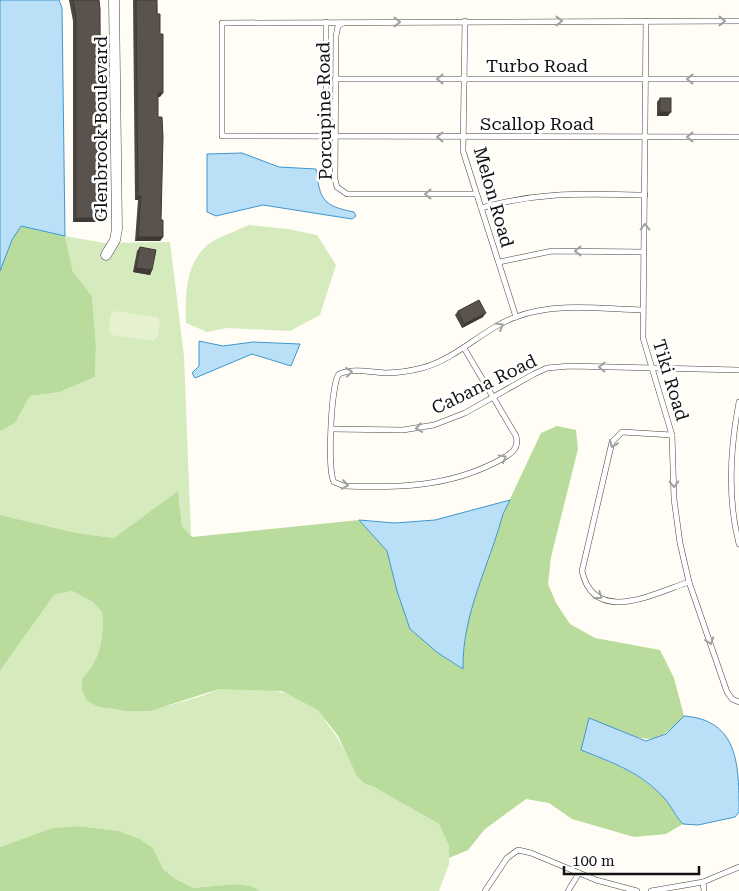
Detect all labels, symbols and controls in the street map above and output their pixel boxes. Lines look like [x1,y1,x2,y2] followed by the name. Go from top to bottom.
[556,16,564,26] one-way arrow
[718,16,726,26] one-way arrow
[394,17,401,27] one-way arrow
[90,36,111,222] street label: Glenbrook Boulevard
[312,41,336,180] street label: Porcupine Road
[486,55,588,76] street label: Turbo Road
[436,74,444,84] one-way arrow
[686,74,694,84] one-way arrow
[480,113,594,134] street label: Scallop Road
[436,132,444,142] one-way arrow
[686,132,694,142] one-way arrow
[470,144,519,250] street label: Melon Road
[423,189,431,199] one-way arrow
[640,222,650,230] one-way arrow
[574,246,582,256] one-way arrow
[494,323,503,333] one-way arrow
[649,337,693,424] street label: Tiki Road
[428,349,540,418] street label: Cabana Road
[598,362,606,372] one-way arrow
[345,367,353,378] one-way arrow
[414,422,423,432] one-way arrow
[609,439,619,448] one-way arrow
[497,454,506,464] one-way arrow
[341,480,350,490] one-way arrow
[669,480,679,488] one-way arrow
[593,590,602,599] one-way arrow
[704,637,714,645] one-way arrow
[564,844,699,876] scale bar
[572,852,615,870] text: 100 m

